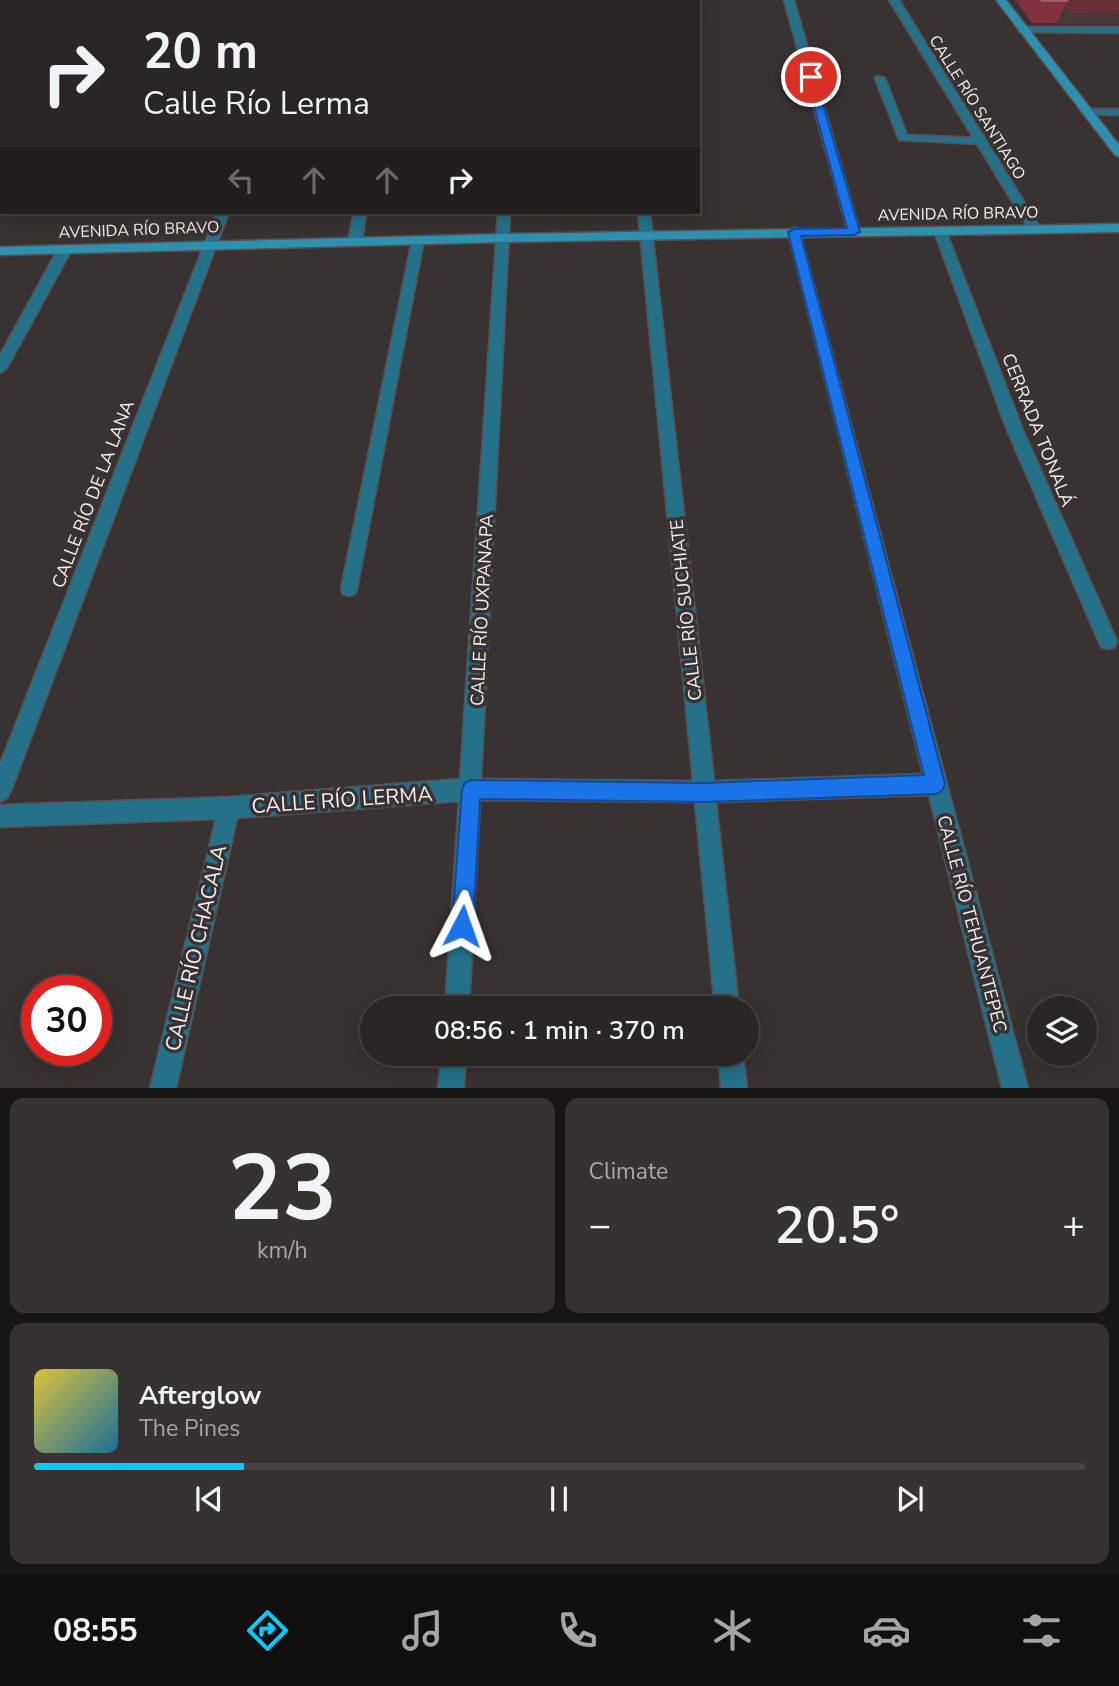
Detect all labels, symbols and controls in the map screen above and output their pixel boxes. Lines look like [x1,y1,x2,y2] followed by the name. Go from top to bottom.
[143,18,258,85] text: 20 m
[28,28,119,119] icon: right
[924,31,1031,184] street label: CALLE RÍO SANTIAGO
[781,47,841,107] pin
[792,58,830,96] icon: arrive
[143,82,370,125] text: Calle Río Lerma
[222,161,260,199] icon: left
[295,161,333,199] icon: ahead
[368,161,406,199] icon: ahead
[441,161,479,199] icon: right
[877,202,1039,226] street label: AVENIDA RÍO BRAVO
[58,216,220,244] street label: AVENIDA RÍO BRAVO
[996,350,1080,510] street label: CERRADA TONALÁ
[46,397,140,591] street label: CALLE RÍO DE LA LANA
[465,513,499,707] street label: CALLE RÍO UXPANAPA
[665,518,707,702] street label: CALLE RÍO SUCHIATE
[251,780,433,820] street label: CALLE RÍO LERMA
[931,812,1013,1036] street label: CALLE RÍO TEHUANTEPEC
[159,842,233,1054] street label: CALLE RÍO CHACALA
[425,889,499,963] position arrow
[21,975,112,1066] speed limit sign: 30
[1027,996,1097,1066] map controls
[1027,996,1097,1066] button: layers
[434,1013,685,1048] text: 08:56 · 1 min · 370 m
[228,1127,337,1251] text: 23
[589,1156,668,1187] text: Climate
[774,1190,899,1261] text: 20.5°
[589,1200,611,1251] text: −
[1062,1200,1085,1251] text: +
[257,1235,308,1266] text: km/h
[139,1378,262,1413] text: Afterglow
[139,1413,240,1444] text: The Pines
[190,1480,228,1518] icon: previous
[540,1480,578,1518] icon: pause
[891,1480,929,1518] icon: next
[243,1606,292,1655] icon: directions
[398,1606,447,1655] icon: music
[553,1606,602,1655] icon: phone
[708,1606,757,1655] icon: climate
[862,1606,911,1655] icon: car
[1017,1606,1066,1655] icon: filters
[53,1609,138,1652] text: 08:55

